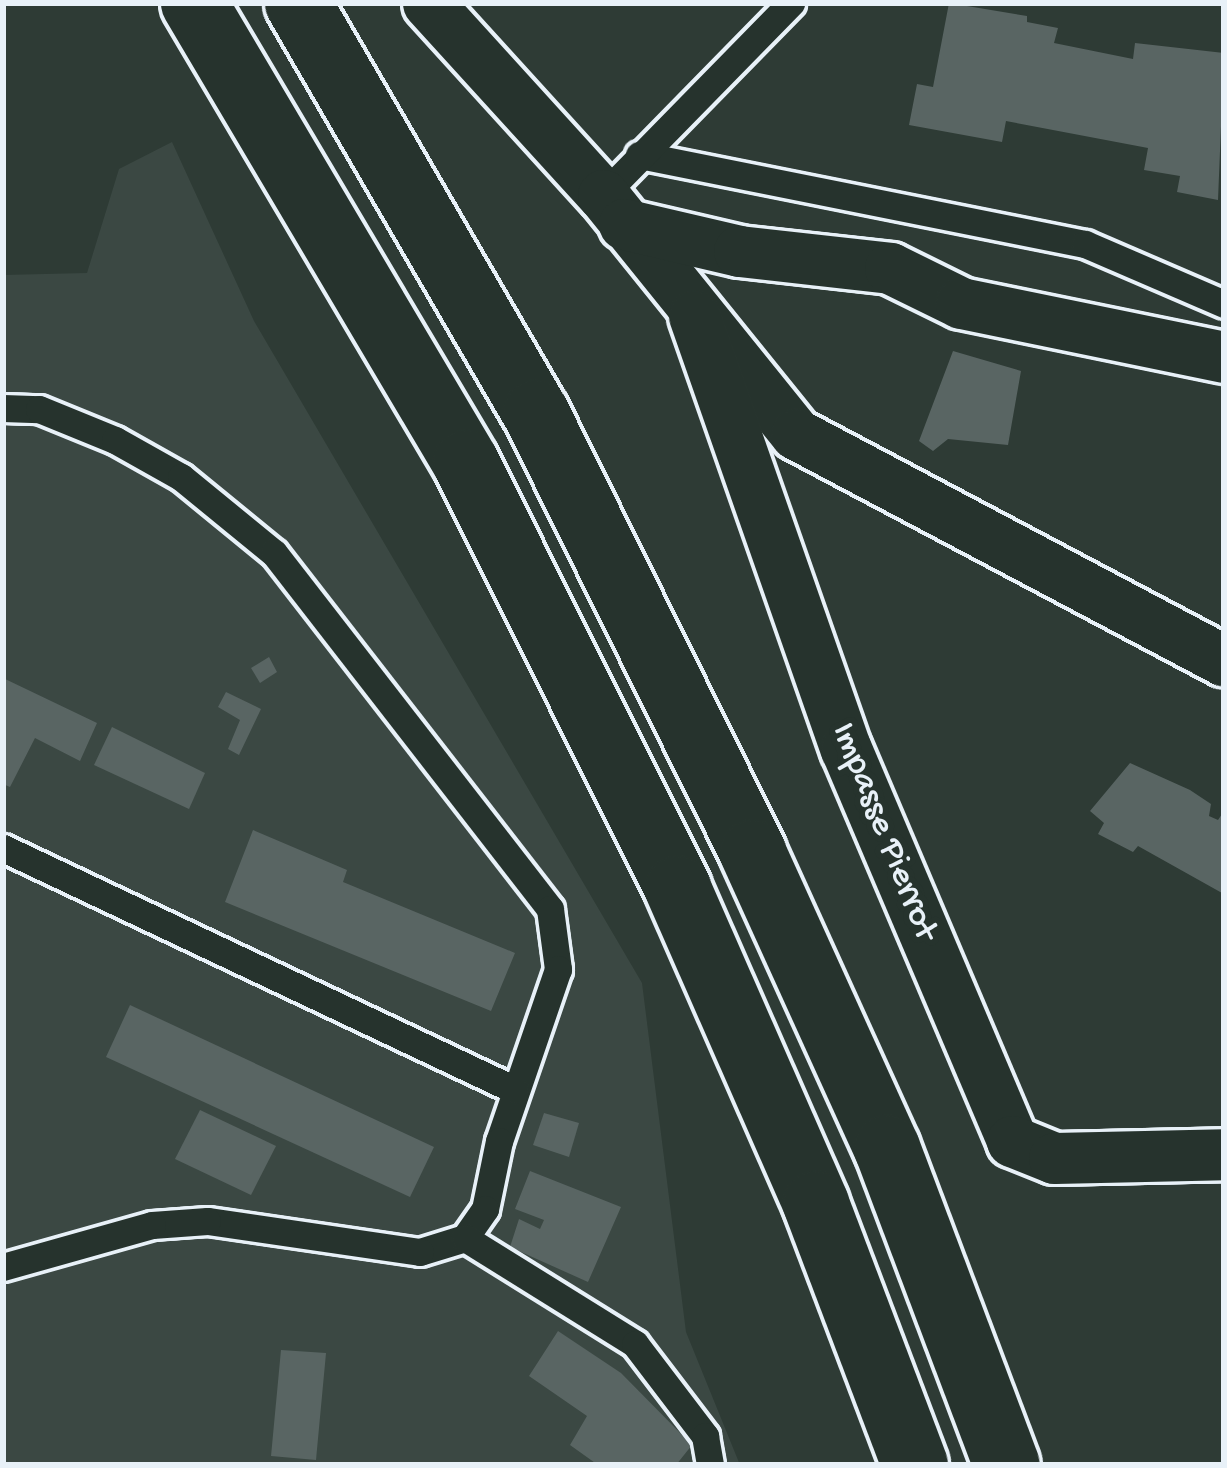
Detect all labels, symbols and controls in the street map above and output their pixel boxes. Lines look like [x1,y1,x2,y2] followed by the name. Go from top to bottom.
[820,717,946,947] street label: Impasse Pierrot

